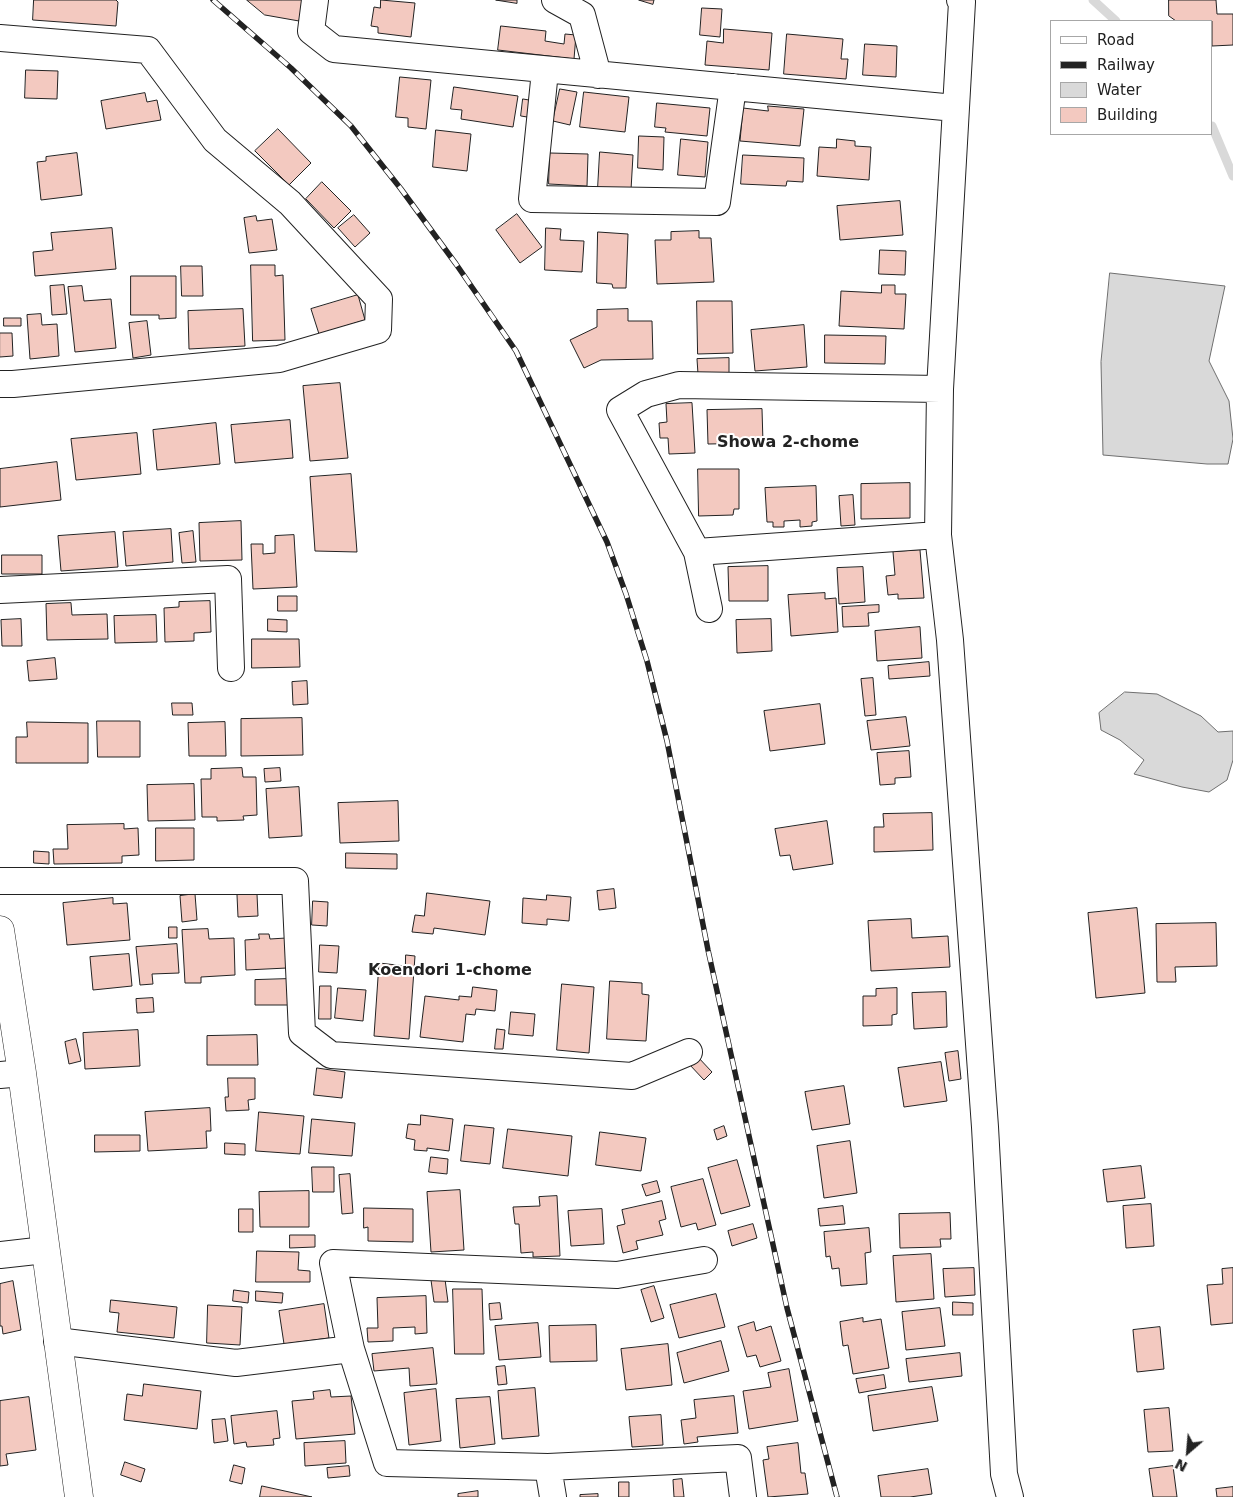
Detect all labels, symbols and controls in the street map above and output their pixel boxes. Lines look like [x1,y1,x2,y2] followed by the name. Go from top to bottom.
[1050,20,1213,135] legend
[1097,31,1135,49] text: Road
[1097,56,1155,74] text: Railway
[1097,81,1141,99] text: Water
[1097,106,1158,124] text: Building
[717,433,859,453] district label: Showa 2-chome
[368,961,532,981] district label: Koendori 1-chome
[1163,1427,1213,1477] north arrow
[1172,1456,1190,1475] text: N

